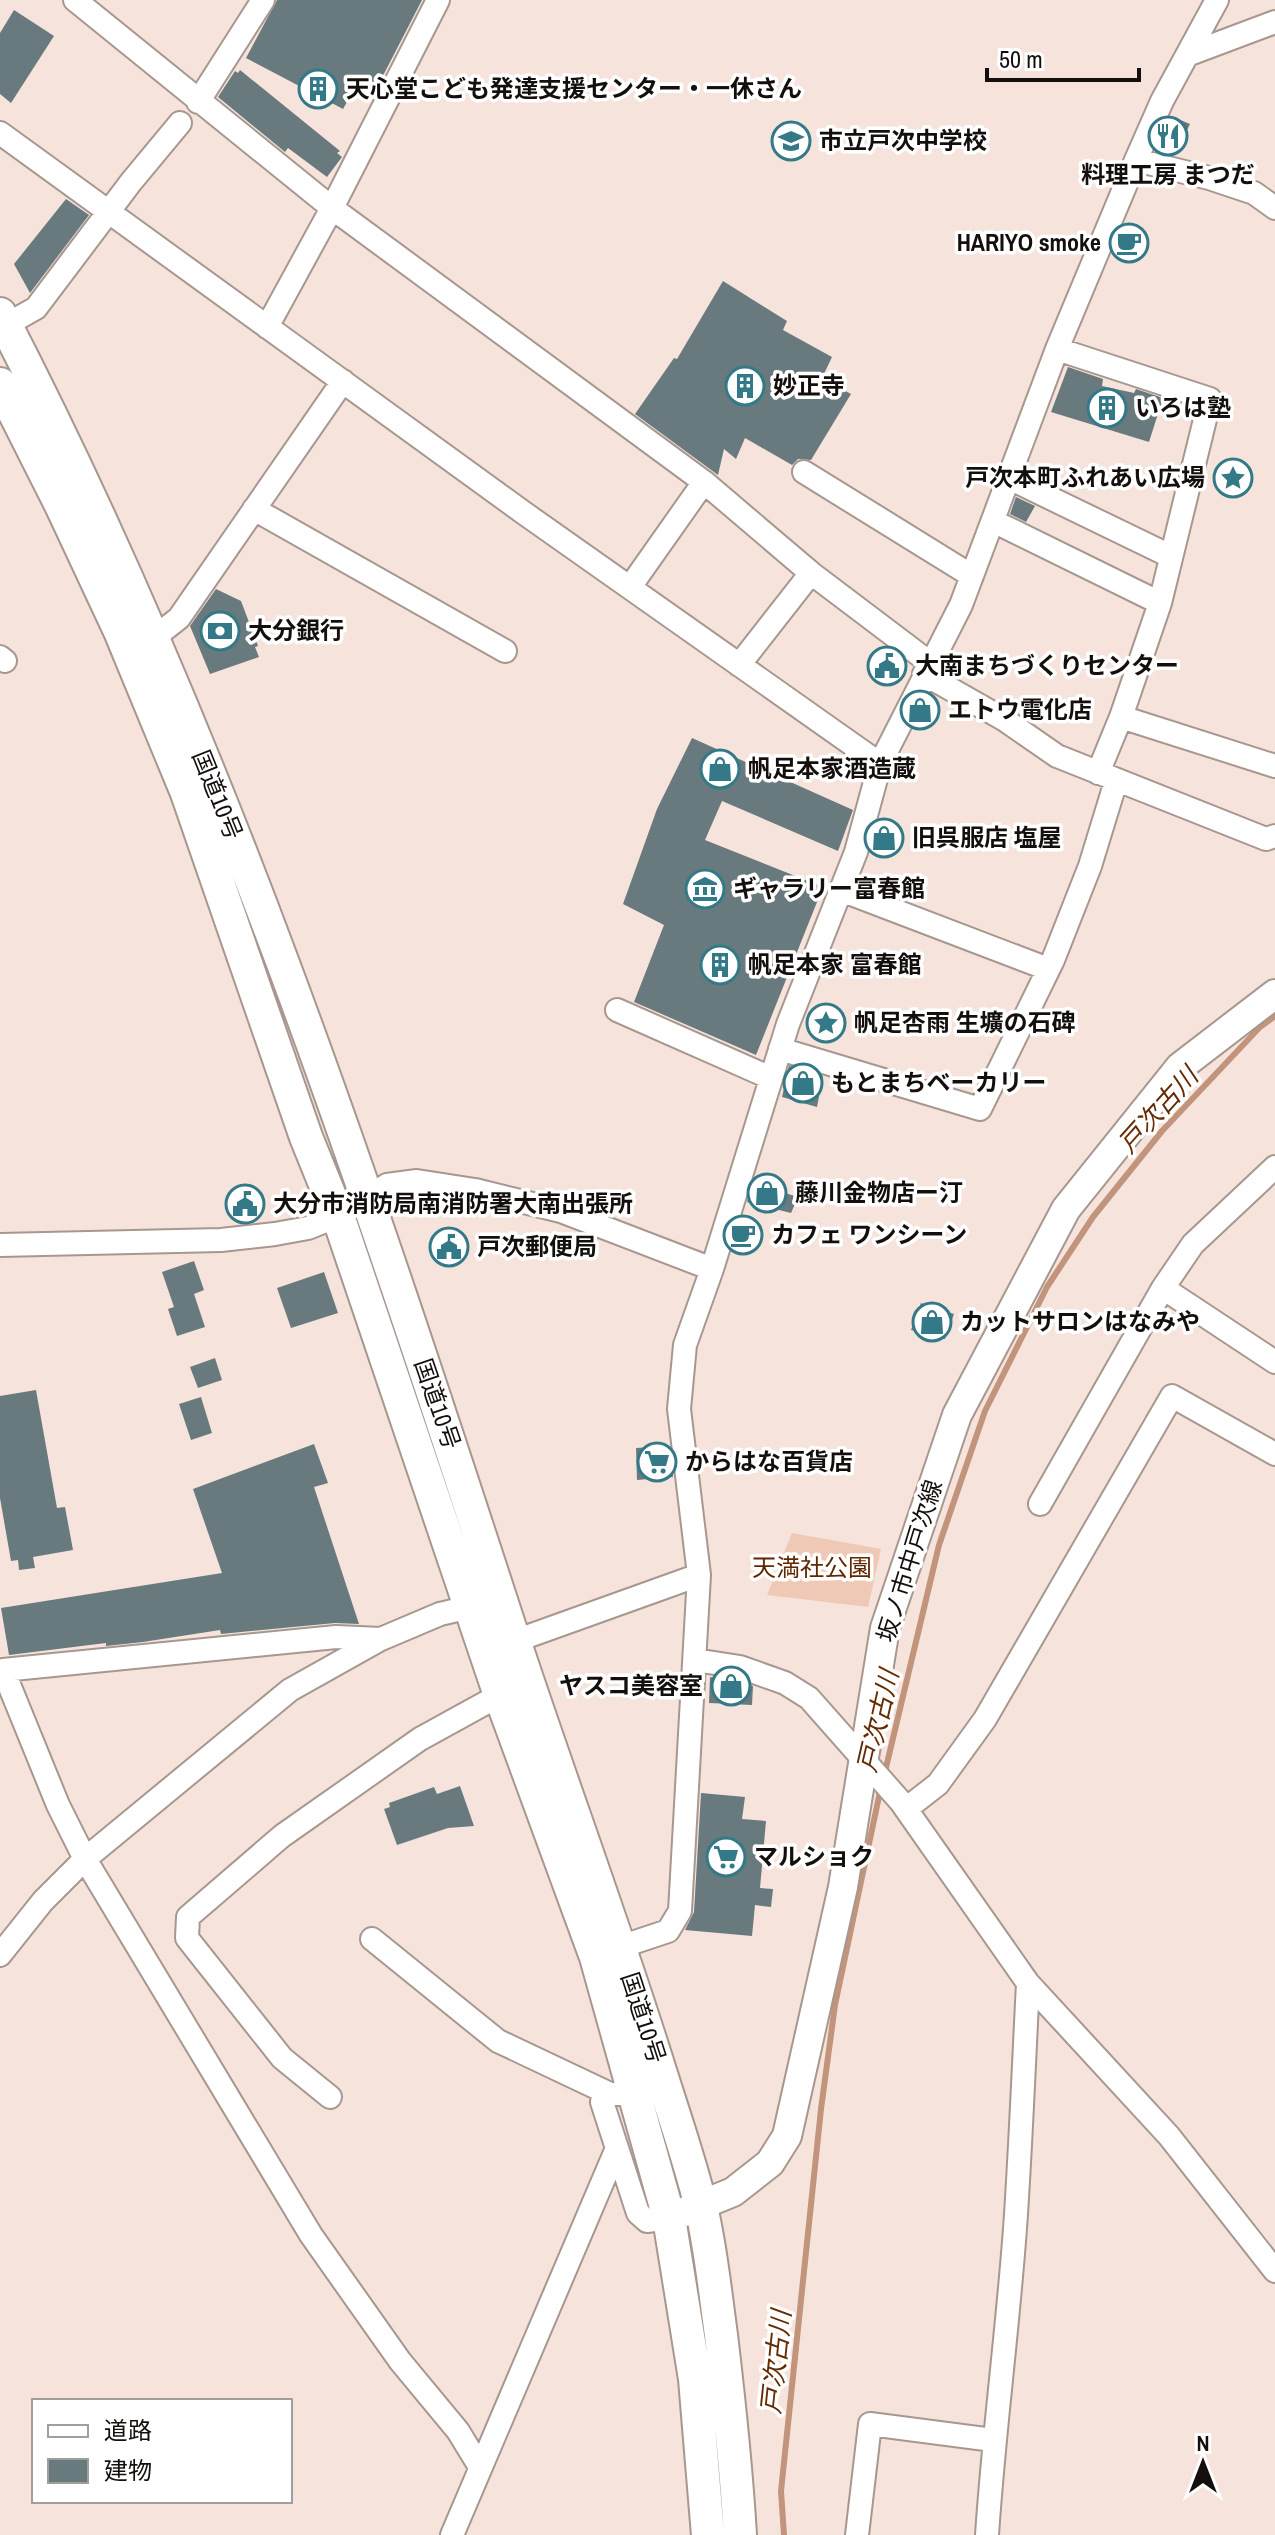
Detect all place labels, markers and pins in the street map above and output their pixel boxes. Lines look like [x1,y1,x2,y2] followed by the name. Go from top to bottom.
[297,68,339,110] building icon: 天心堂こども発達支援センター・一休さん
[346,72,802,104] place label: 天心堂こども発達支援センター・一休さん
[1147,115,1189,157] restaurant icon: 料理工房 まつだ
[770,120,812,162] school or university icon: 市立戸次中学校
[819,124,987,156] place label: 市立戸次中学校
[1081,158,1255,190] place label: 料理工房 まつだ
[1108,222,1150,264] cafe icon: HARIYO smoke
[957,226,1101,258] place label: HARIYO smoke
[724,365,766,407] building icon: 妙正寺
[773,369,845,401] place label: 妙正寺
[1086,387,1128,429] building icon: いろは塾
[1135,391,1231,423] place label: いろは塾
[1212,457,1254,499] place icon: 戸次本町ふれあい広場
[965,461,1205,493] place label: 戸次本町ふれあい広場
[199,610,241,652] bank icon: 大分銀行
[248,614,344,646] place label: 大分銀行
[866,645,908,687] public building icon: 大南まちづくりセンター
[915,649,1179,681] place label: 大南まちづくりセンター
[899,689,941,731] shop icon: エトウ電化店
[948,693,1092,725] place label: エトウ電化店
[699,748,741,790] shop icon: 帆足本家酒造蔵
[748,752,916,784] place label: 帆足本家酒造蔵
[863,817,905,859] shop icon: 旧呉服店 塩屋
[912,821,1061,853] place label: 旧呉服店 塩屋
[684,868,726,910] museum icon: ギャラリー富春館
[733,872,925,904] place label: ギャラリー富春館
[699,944,741,986] building icon: 帆足本家 富春館
[748,948,921,980] place label: 帆足本家 富春館
[805,1002,847,1044] place icon: 帆足杏雨 生壙の石碑
[854,1006,1075,1038] place label: 帆足杏雨 生壙の石碑
[782,1062,824,1104] shop icon: もとまちベーカリー
[831,1066,1047,1098] place label: もとまちベーカリー
[746,1172,788,1214] shop icon: 藤川金物店ー汀
[795,1176,963,1208] place label: 藤川金物店ー汀
[224,1183,266,1225] public building icon: 大分市消防局南消防署大南出張所
[273,1187,633,1219] place label: 大分市消防局南消防署大南出張所
[722,1214,764,1256] cafe icon: カフェ ワンシーン
[771,1218,967,1250] place label: カフェ ワンシーン
[428,1226,470,1268] public building icon: 戸次郵便局
[477,1230,597,1262] place label: 戸次郵便局
[911,1301,953,1343] shop icon: カットサロンはなみや
[960,1305,1200,1337] place label: カットサロンはなみや
[636,1441,678,1483] supermarket icon: からはな百貨店
[685,1445,853,1477] place label: からはな百貨店
[710,1665,752,1707] shop icon: ヤスコ美容室
[559,1669,703,1701] place label: ヤスコ美容室
[705,1836,747,1878] supermarket icon: マルショク
[754,1840,874,1872] place label: マルショク

